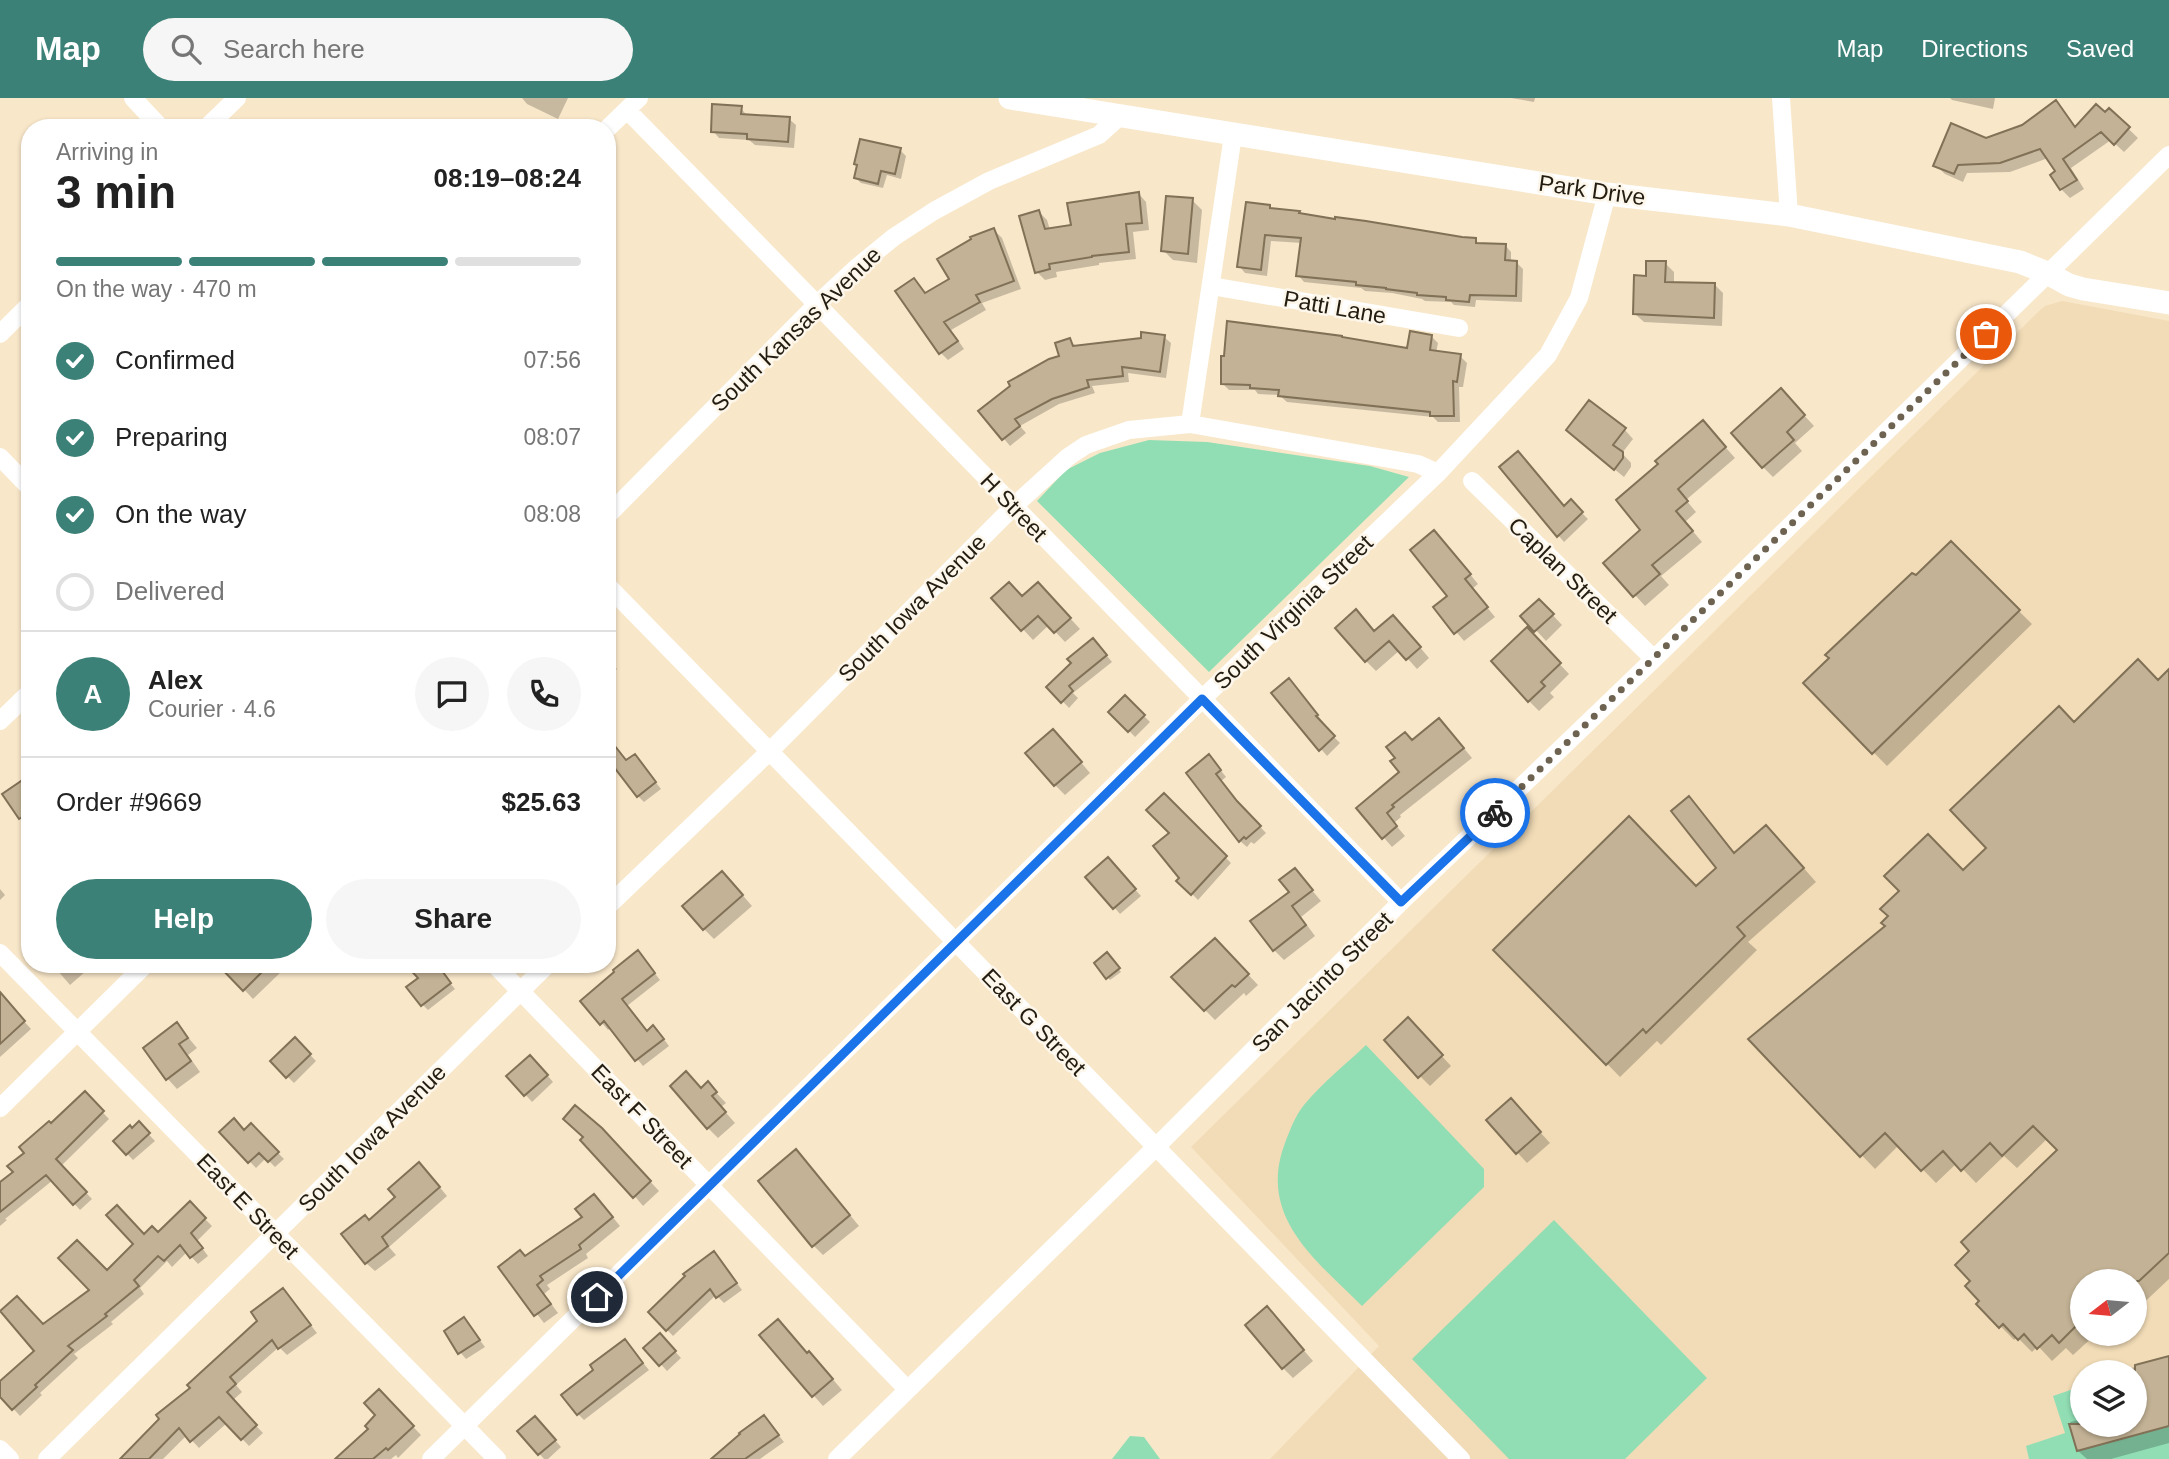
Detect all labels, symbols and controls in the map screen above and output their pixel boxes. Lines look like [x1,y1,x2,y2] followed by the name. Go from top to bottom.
[143,18,633,81] search box
[35,30,101,67] text: Map
[167,30,205,68] icon: search
[223,34,365,64] text: Search here
[1837,35,1883,62] text: Map
[1921,35,2028,62] text: Directions
[2066,35,2134,62] text: Saved
[56,139,158,165] text: Arriving in
[434,163,581,193] text: 08:19–08:24
[56,166,176,218] text: 3 min
[1537,170,1647,210] street label: Park Drive
[706,241,886,417] street label: South Kansas Avenue
[56,276,257,302] text: On the way · 470 m
[1282,285,1388,329] street label: Patti Lane
[1956,304,2016,364] pin
[1967,315,2005,353] icon: bag
[56,342,94,380] icon: check
[115,345,235,375] text: Confirmed
[523,347,581,373] text: 07:56
[56,419,94,457] icon: check
[115,422,228,452] text: Preparing
[523,424,581,450] text: 08:07
[975,468,1053,547] street label: H Street
[56,496,94,534] icon: check
[115,499,247,529] text: On the way
[523,501,581,527] text: 08:08
[1503,512,1623,629] street label: Caplan Street
[833,529,991,687] street label: South Iowa Avenue
[1208,529,1378,694] street label: South Virginia Street
[115,576,225,606] text: Delivered
[415,657,489,731] button: chat
[507,657,581,731] button: phone
[148,665,203,695] text: Alex
[84,679,102,709] text: A
[148,696,276,722] text: Courier · 4.6
[1460,778,1530,848] courier
[56,787,202,817] text: Order #9669
[501,787,581,817] text: $25.63
[1476,794,1514,832] icon: bike
[56,879,312,959] button: Help
[326,879,581,959] button: Share
[1246,906,1398,1058] street label: San Jacinto Street
[977,963,1092,1081] street label: East G Street
[293,1059,451,1217] street label: South Iowa Avenue
[586,1059,698,1174] street label: East F Street
[192,1148,305,1264] street label: East E Street
[567,1267,627,1327] pin
[2070,1269,2147,1346] north arrow
[2070,1269,2147,1437] map controls
[578,1278,616,1316] icon: home
[2070,1360,2147,1437] button: layers

